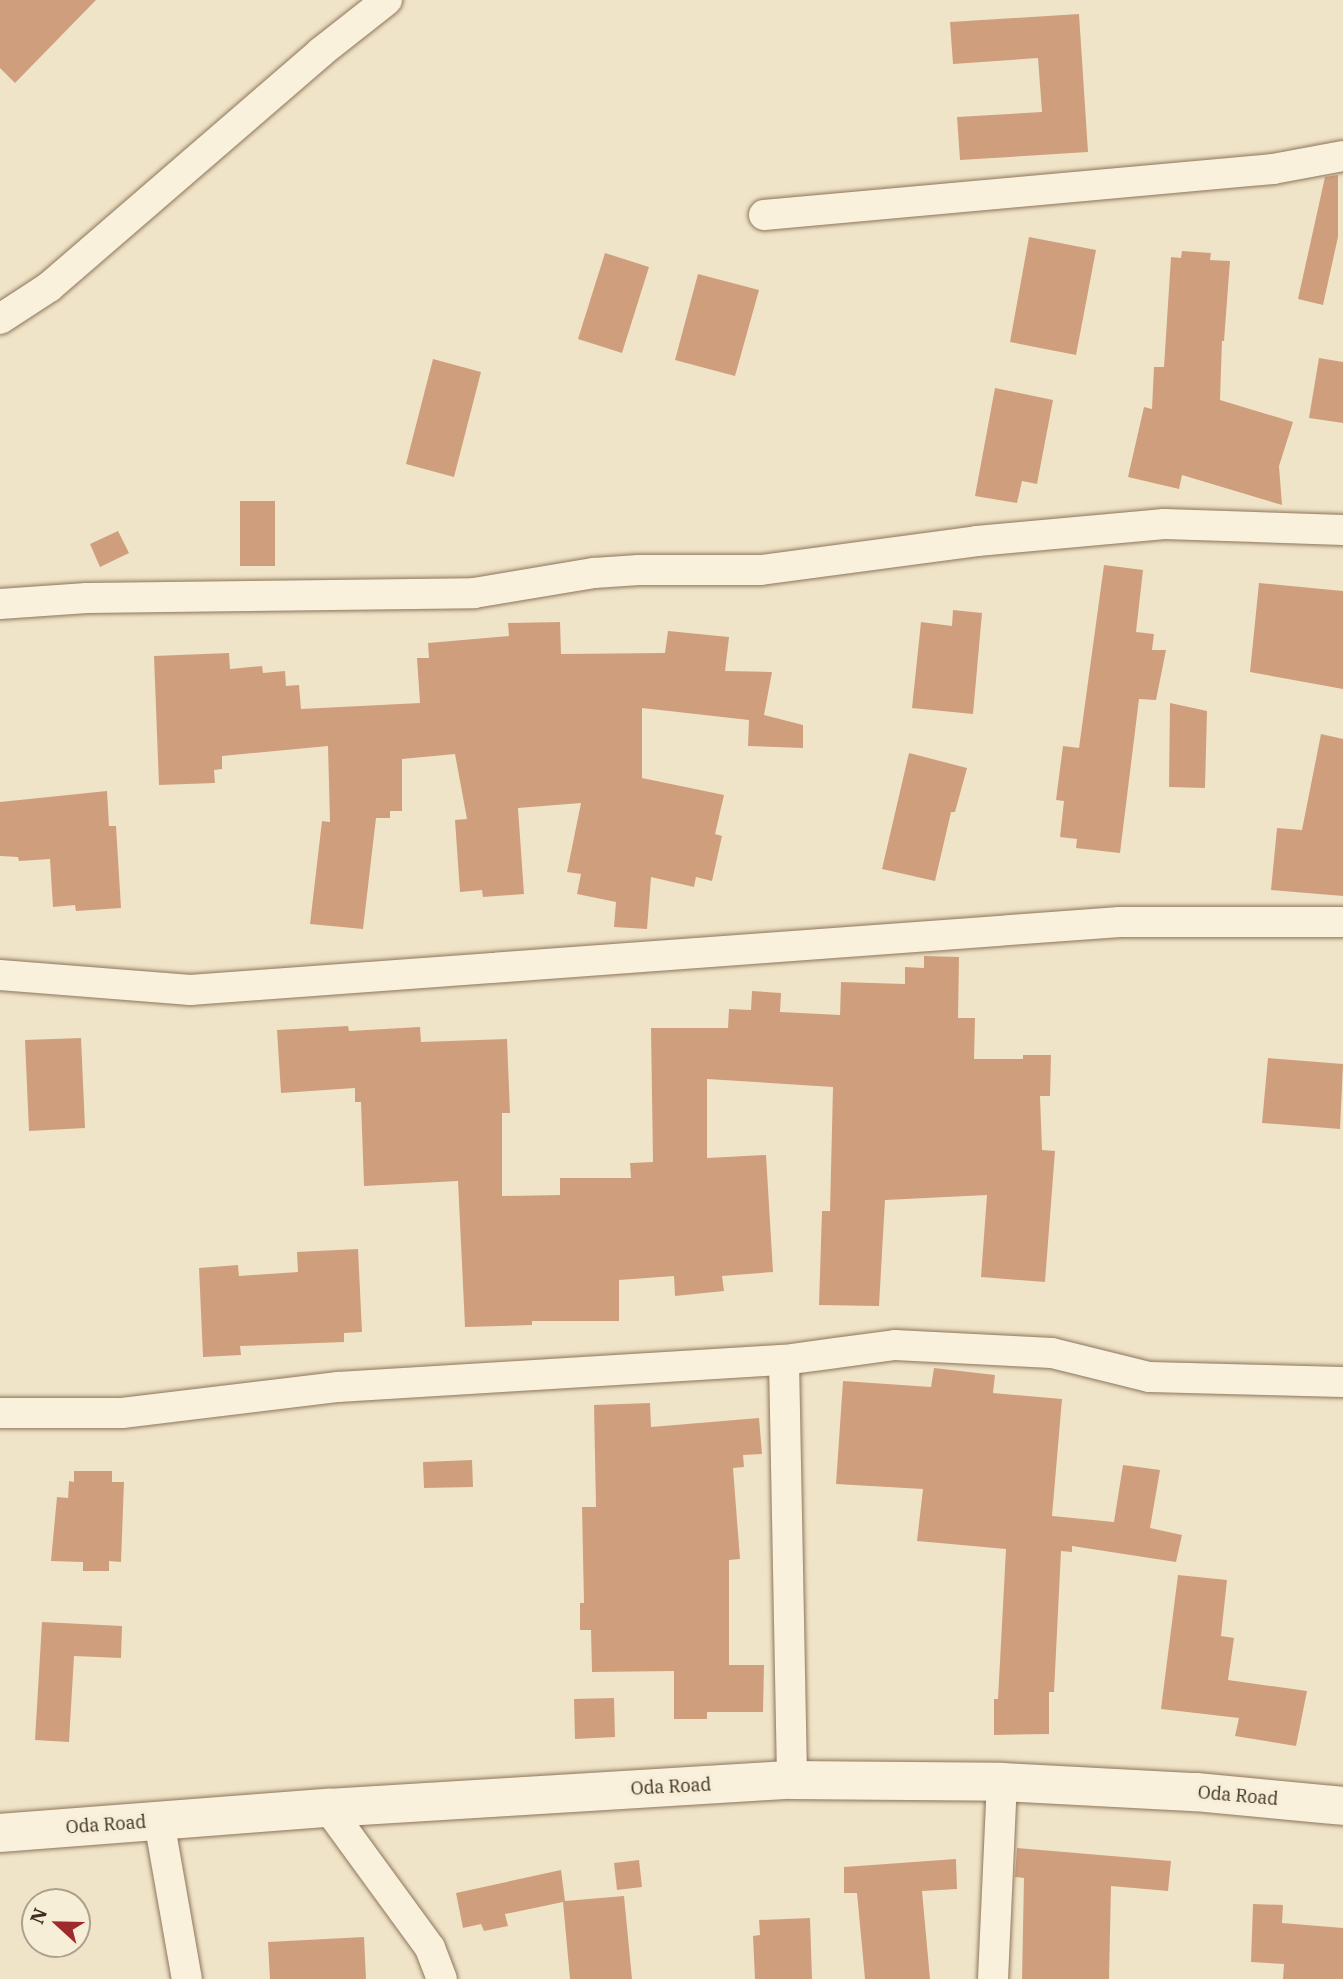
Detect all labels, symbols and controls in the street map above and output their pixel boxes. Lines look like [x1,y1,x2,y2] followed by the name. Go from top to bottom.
[630,1774,712,1800] street label: Oda Road
[1197,1782,1279,1810] street label: Oda Road
[65,1811,147,1839] street label: Oda Road
[21,1888,91,1958] north arrow
[24,1904,52,1927] text: N

